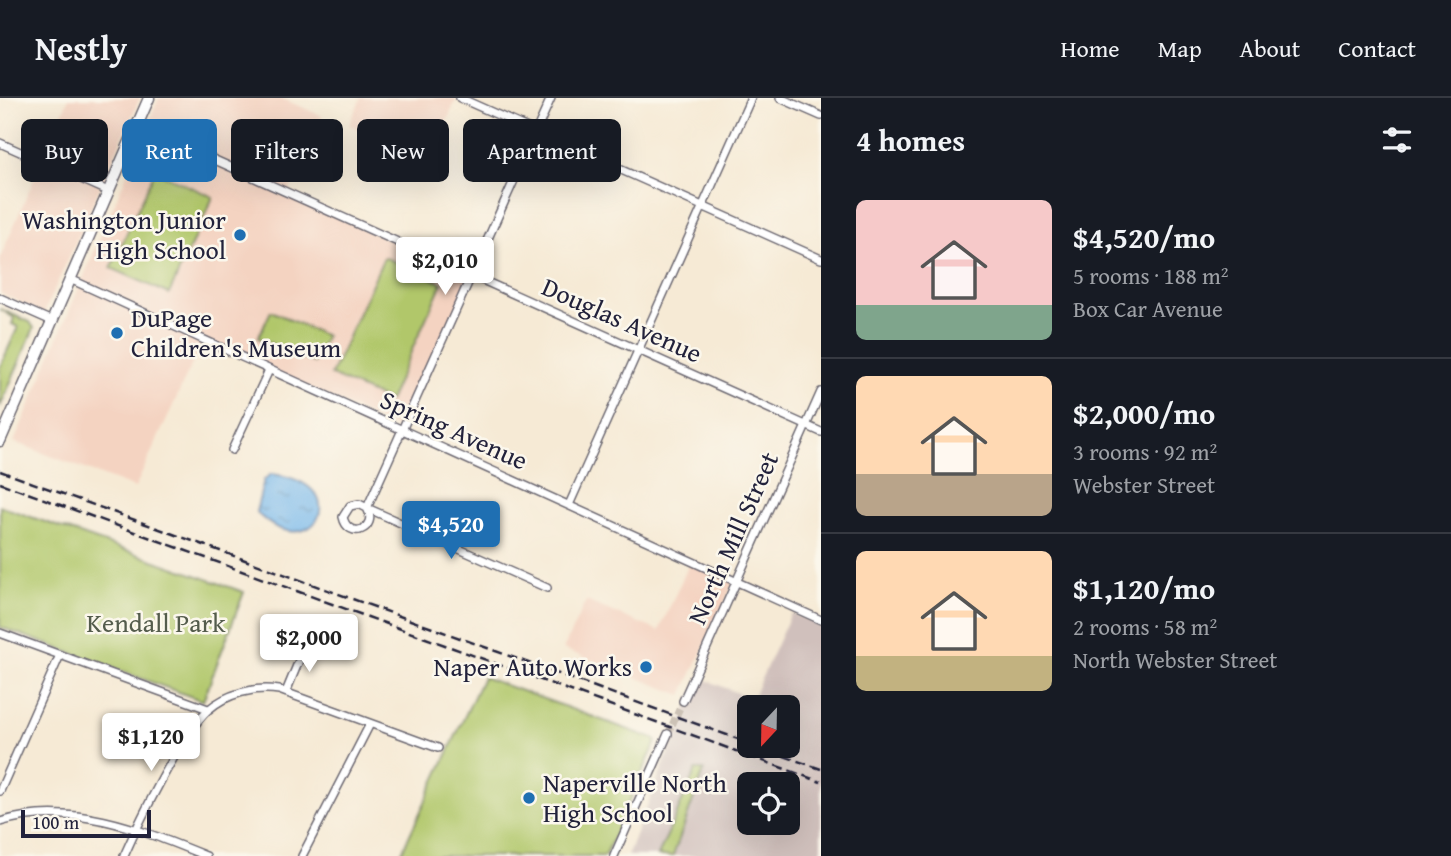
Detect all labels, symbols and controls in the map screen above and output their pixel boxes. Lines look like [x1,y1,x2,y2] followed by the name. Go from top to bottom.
[35,24,127,72] text: Nestly
[1061,31,1120,66] text: Home
[1158,31,1202,66] text: Map
[1240,31,1300,66] text: About
[1338,31,1416,66] text: Contact
[856,118,965,162] text: 4 homes
[21,119,108,182] chip: Buy
[122,119,217,182] chip: Rent
[231,119,343,182] chip: Filters
[357,119,449,182] chip: New
[463,119,621,182] chip: Apartment
[1378,121,1416,159] icon: filters
[22,200,226,269] place label: Washington Junior High School
[1073,215,1215,259] text: $4,520/mo
[232,227,248,243] marker: Washington Junior High School
[912,228,996,312] icon: home
[388,238,502,297] pin: $2,010
[412,243,478,276] text: $2,010
[1073,259,1228,292] text: 5 rooms · 188 m²
[536,267,709,372] street label: Douglas Avenue
[1073,292,1223,325] text: Box Car Avenue
[131,298,341,367] place label: DuPage Children's Museum
[109,325,125,341] marker: DuPage Children's Museum
[374,380,534,479] street label: Spring Avenue
[1073,391,1215,435] text: $2,000/mo
[912,404,996,488] icon: home
[1073,435,1217,468] text: 3 rooms · 92 m²
[677,445,788,630] street label: North Mill Street
[1073,468,1215,501] text: Webster Street
[394,502,508,561] pin: $4,520
[418,507,484,540] text: $4,520
[1073,566,1215,610] text: $1,120/mo
[912,579,996,663] icon: home
[87,603,226,642] park label: Kendall Park
[1073,610,1217,643] text: 2 rooms · 58 m²
[252,614,366,674] pin: $2,000
[276,620,342,653] text: $2,000
[1073,643,1277,676] text: North Webster Street
[433,647,632,686] place label: Naper Auto Works
[638,659,654,675] marker: Naper Auto Works
[737,695,800,758] north arrow
[737,695,800,835] map controls
[94,714,208,773] pin: $1,120
[118,719,184,752] text: $1,120
[543,763,727,832] place label: Naperville North High School
[737,772,800,835] button: locate
[521,790,537,806] marker: Naperville North High School
[21,807,150,839] scale bar
[32,808,79,836] text: 100 m

